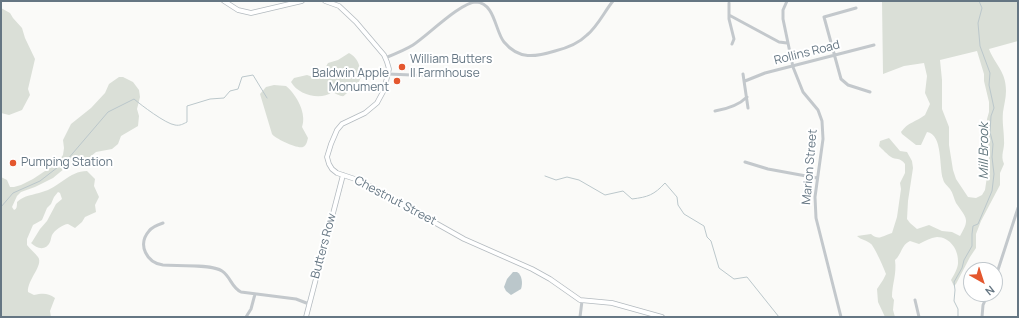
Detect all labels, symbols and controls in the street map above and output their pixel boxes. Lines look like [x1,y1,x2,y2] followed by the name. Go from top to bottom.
[773,38,841,68] street label: Rollins Road
[410,53,492,81] place label: William Butters II Farmhouse
[397,62,407,72] marker: William Butters II Farmhouse
[312,67,389,95] place label: Baldwin Apple Monument
[392,76,402,86] marker: Baldwin Apple Monument
[976,123,992,179] water label: Mill Brook
[800,129,820,205] street label: Marion Street
[21,156,113,170] place label: Pumping Station
[8,158,18,168] marker: Pumping Station
[352,173,438,229] street label: Chestnut Street
[308,212,340,280] street label: Butters Row
[963,262,1003,302] north arrow
[982,283,998,299] text: N

